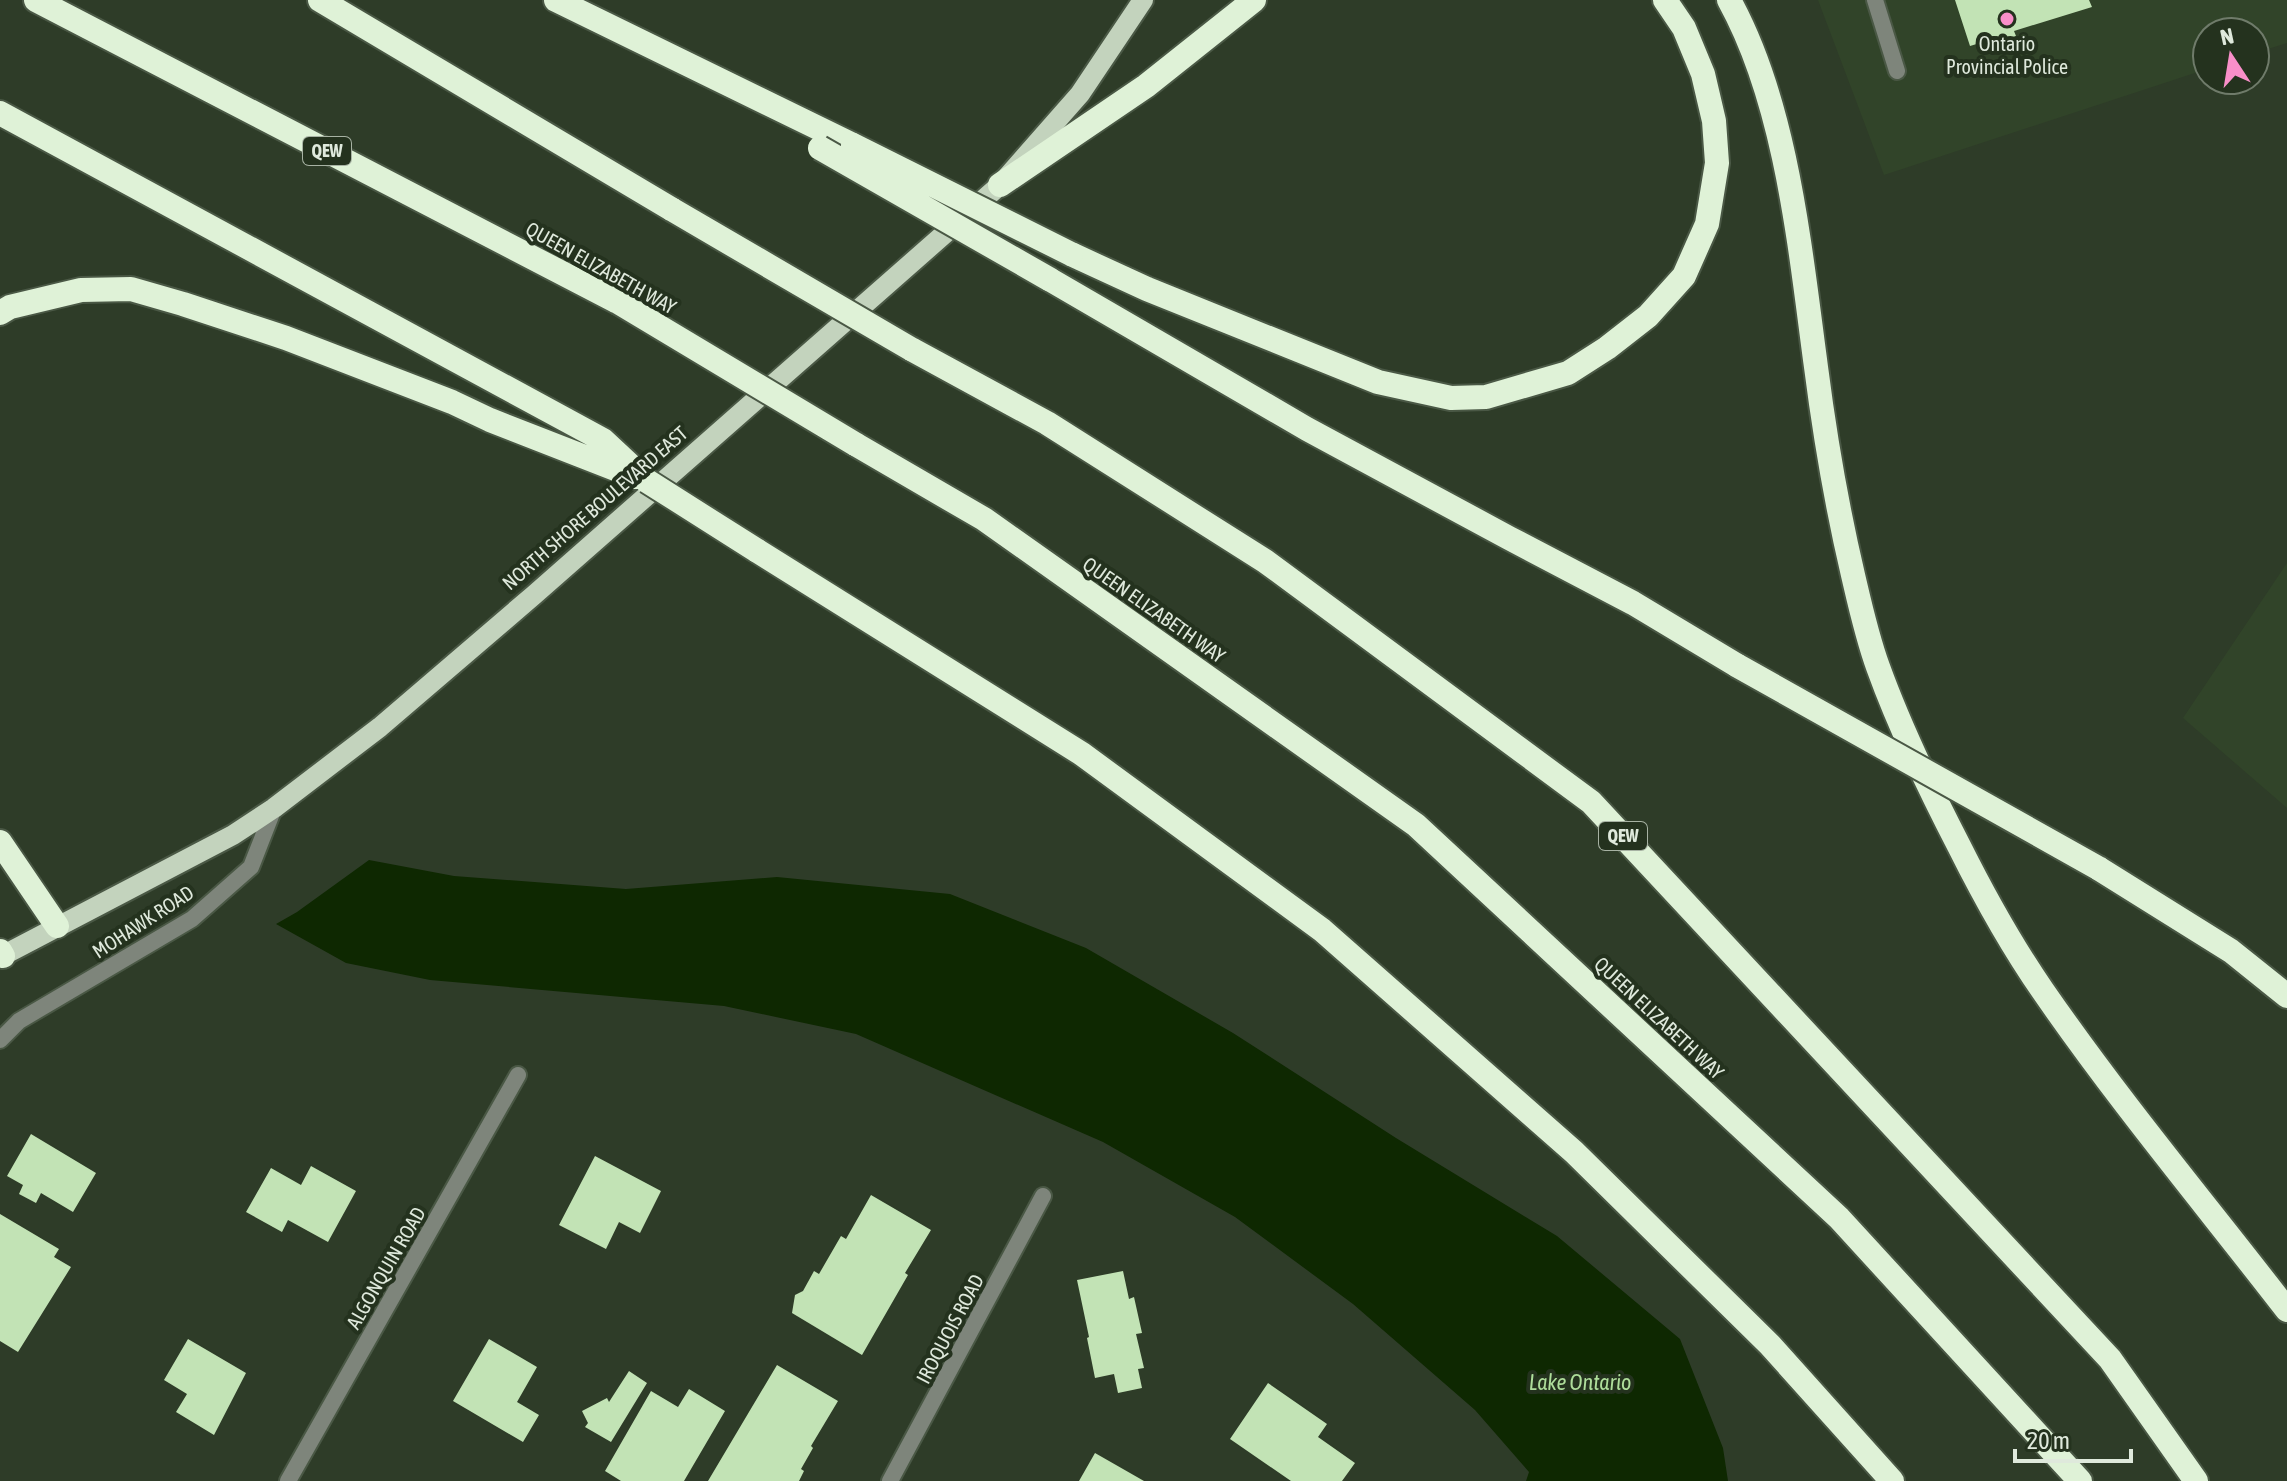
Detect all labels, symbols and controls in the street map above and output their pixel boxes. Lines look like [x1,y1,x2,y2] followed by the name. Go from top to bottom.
[1998,10,2016,28] marker: Ontario Provincial Police
[2191,16,2271,96] north arrow
[2218,22,2236,51] text: N
[1946,32,2068,78] place label: Ontario Provincial Police
[303,137,351,165] road number: QEW
[522,217,680,318] street label: QUEEN ELIZABETH WAY
[498,421,692,594] street label: NORTH SHORE BOULEVARD EAST
[1079,552,1230,667] street label: QUEEN ELIZABETH WAY
[1599,822,1647,850] road number: QEW
[88,880,197,963] street label: MOHAWK ROAD
[1590,952,1729,1083] street label: QUEEN ELIZABETH WAY
[341,1203,430,1333] street label: ALGONQUIN ROAD
[911,1270,988,1387] street label: IROQUOIS ROAD
[1529,1369,1631,1395] water label: Lake Ontario
[2015,1413,2131,1463] scale bar
[2027,1427,2070,1454] text: 20 m

